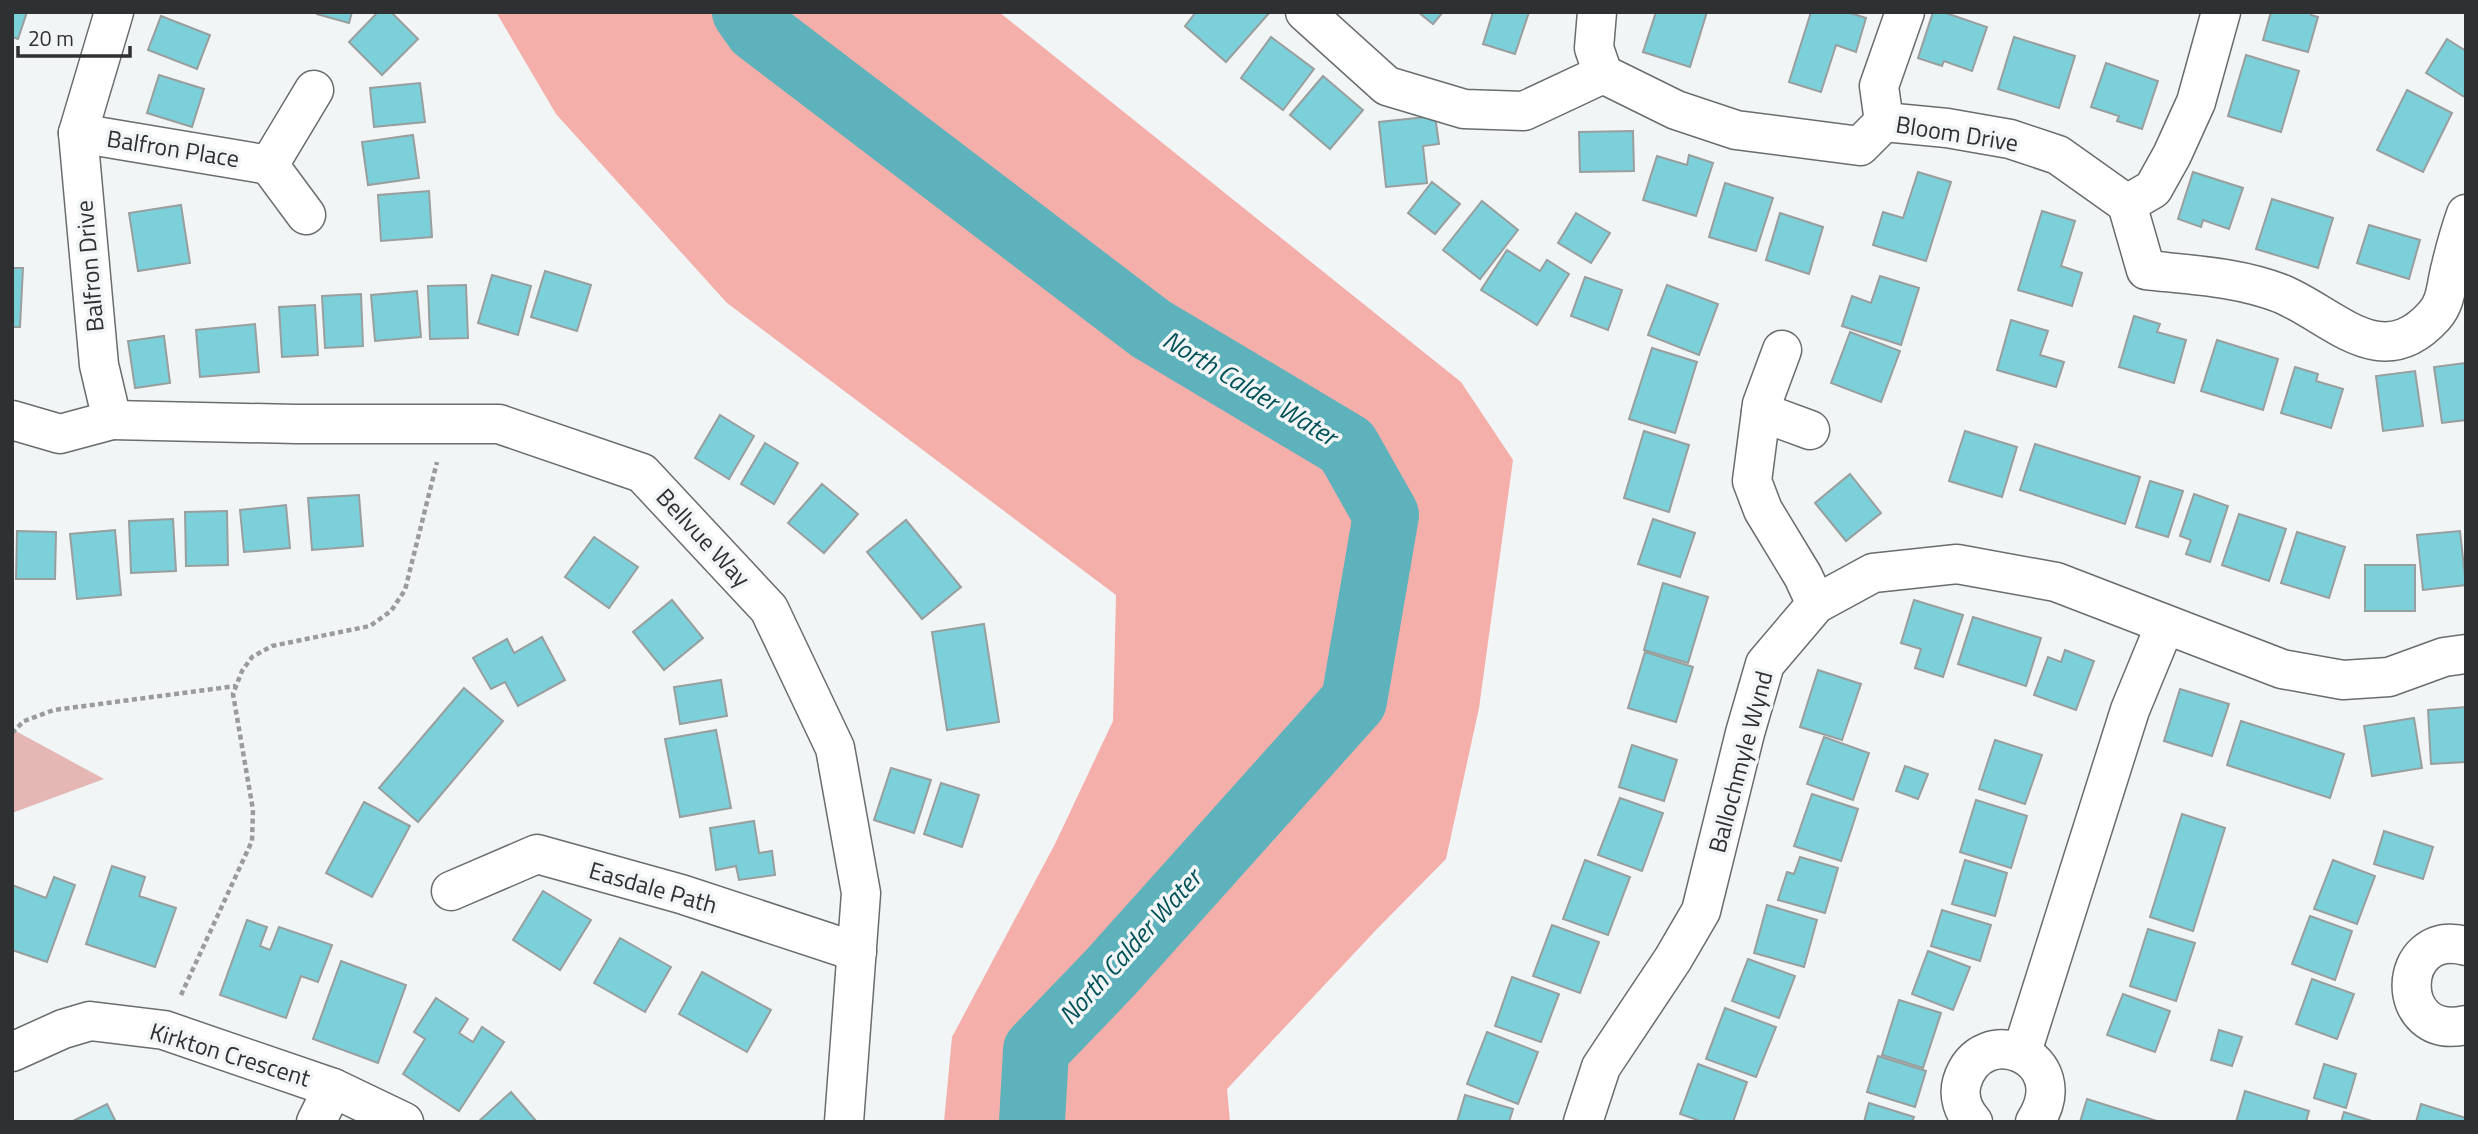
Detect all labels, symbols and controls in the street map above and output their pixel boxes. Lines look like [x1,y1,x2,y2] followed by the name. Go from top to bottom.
[18,14,130,58] scale bar
[28,22,74,54] text: 20 m
[1893,106,2021,160] street label: Bloom Drive
[104,120,242,176] street label: Balfron Place
[65,199,113,333] street label: Balfron Drive
[1156,320,1347,456] water label: North Calder Water
[648,480,759,595] street label: Bellvue Way
[1698,667,1782,857] street label: Ballochmyle Wynd
[585,852,721,922] street label: Easdale Path
[1049,858,1212,1033] water label: North Calder Water
[146,1013,315,1096] street label: Kirkton Crescent

